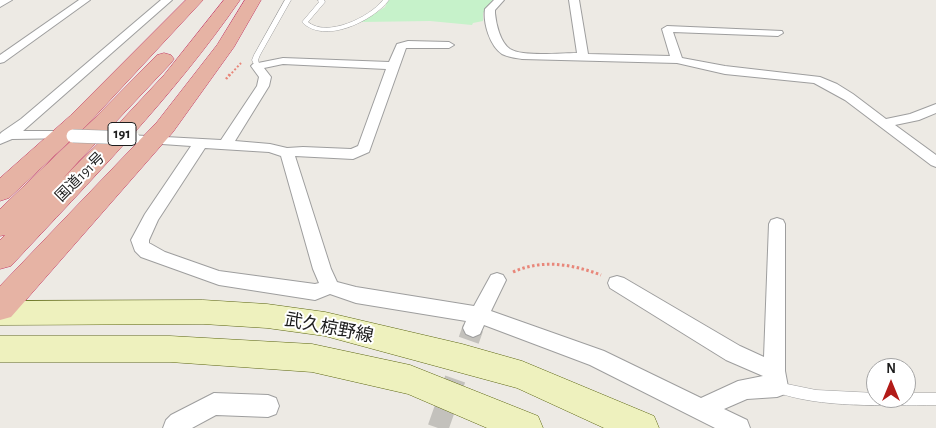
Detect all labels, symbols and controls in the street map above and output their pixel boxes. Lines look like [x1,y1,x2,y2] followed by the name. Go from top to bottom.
[108,122,136,146] road number: 191
[52,149,108,205] street label: 国道191号
[283,309,375,347] street label: 武久椋野線
[866,358,916,408] north arrow
[886,362,896,376] text: N

